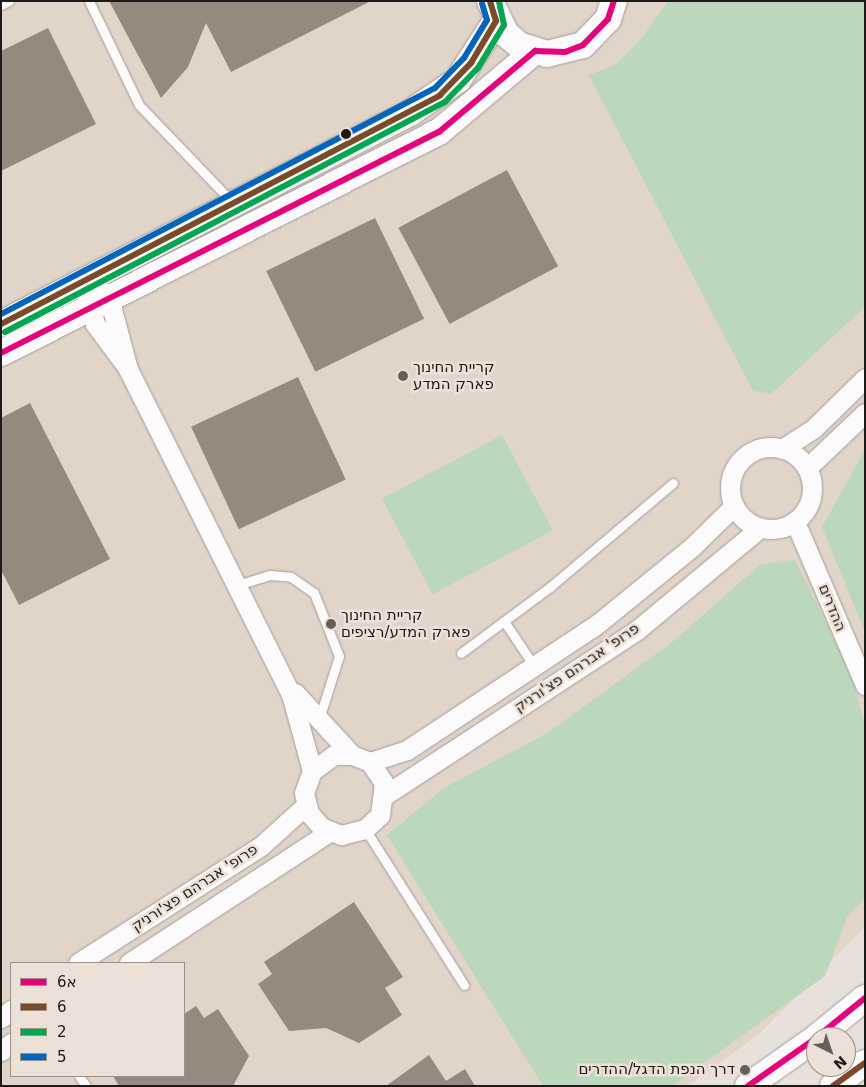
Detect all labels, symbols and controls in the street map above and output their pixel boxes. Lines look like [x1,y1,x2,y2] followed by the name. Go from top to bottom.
[341,129,351,139] unlabelled marker
[413,358,495,393] place label: קריית החינוך פארק המדע
[397,370,409,382] marker: קריית החינוך פארק המדע
[814,582,850,634] street label: ההדרים
[341,606,470,641] place label: קריית החינוך פארק המדע/רציפים
[325,618,337,630] marker: קריית החינוך פארק המדע/רציפים
[511,619,643,717] street label: פרופ' אברהם פצ'ורניק
[129,840,261,936] street label: פרופ' אברהם פצ'ורניק
[10,962,185,1077] legend
[57,973,77,991] text: 6א
[57,998,67,1016] text: 6
[57,1023,67,1041] text: 2
[806,1027,856,1077] north arrow
[57,1048,67,1066] text: 5
[831,1053,850,1072] text: N
[578,1061,735,1079] place label: דרך הנפת הדגל/ההדרים
[739,1064,751,1076] marker: דרך הנפת הדגל/ההדרים

